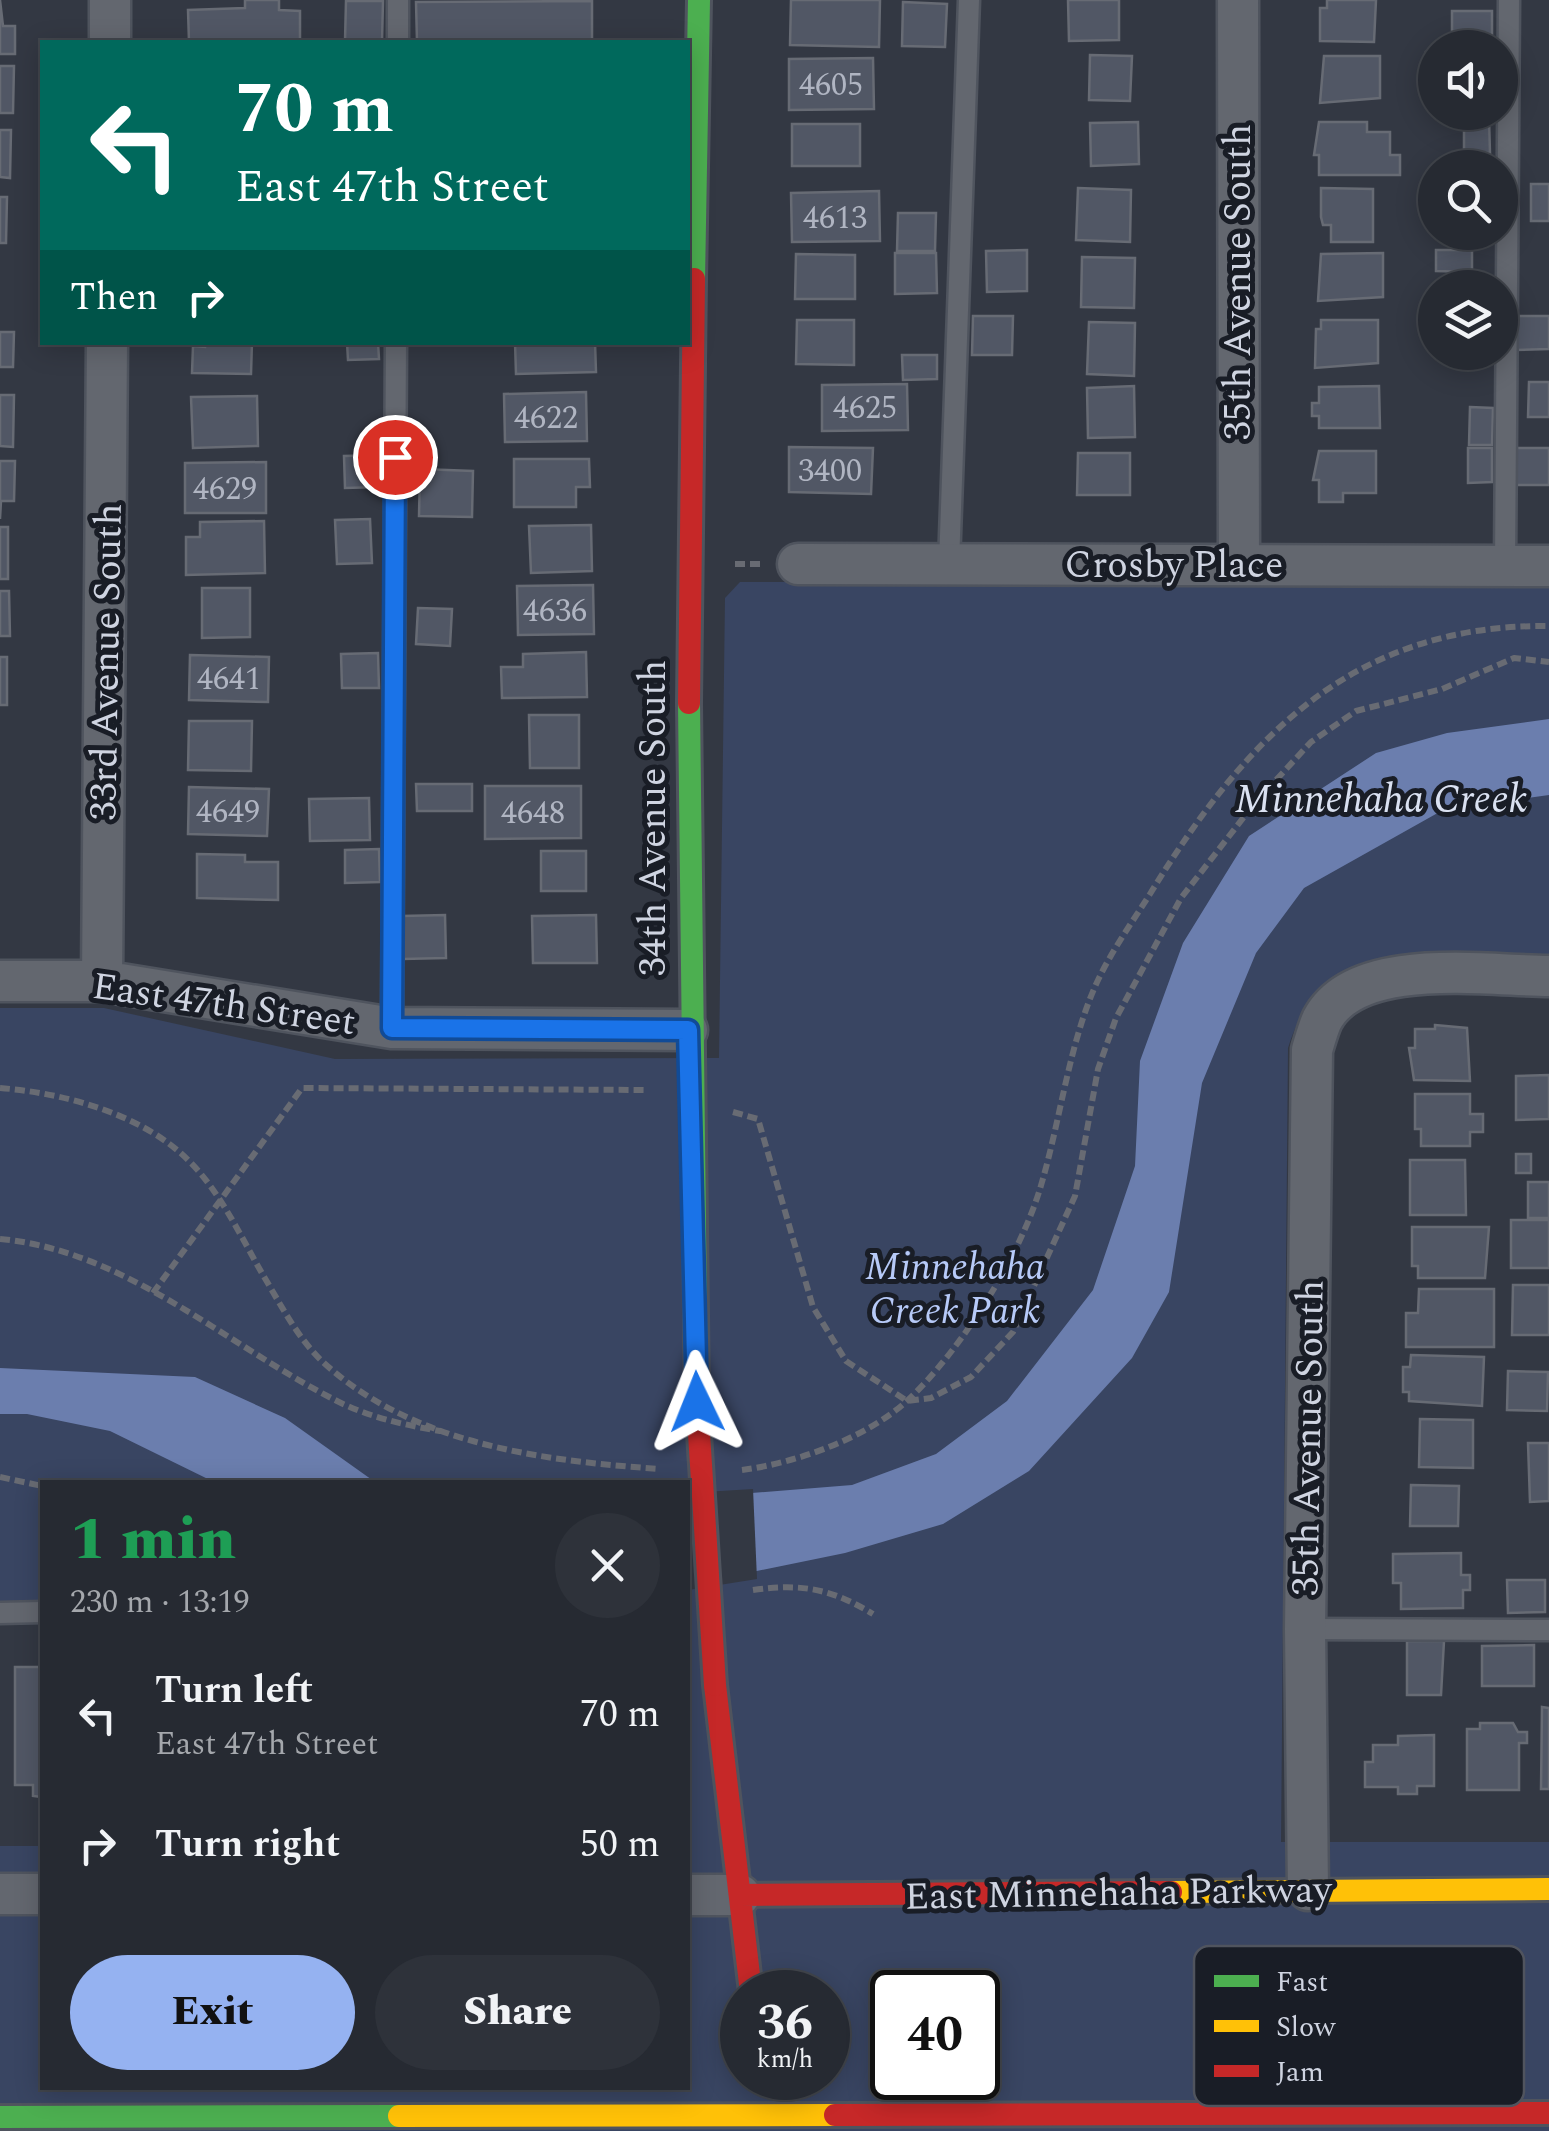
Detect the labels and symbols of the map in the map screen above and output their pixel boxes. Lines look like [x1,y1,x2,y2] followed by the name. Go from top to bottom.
[799,61,863,110] house number: 4605
[1210,124,1268,440] street label: 35th Avenue South
[803,194,867,243] house number: 4613
[833,384,897,433] house number: 4625
[514,394,578,443] house number: 4622
[353,415,438,500] pin
[798,447,862,496] house number: 3400
[193,465,257,514] house number: 4629
[75,503,139,821] street label: 33rd Avenue South
[1065,537,1283,595] street label: Crosby Place
[523,587,587,636] house number: 4636
[197,655,261,704] house number: 4641
[625,660,683,976] street label: 34th Avenue South
[1235,770,1528,831] water label: Minnehaha Creek
[196,788,260,837] house number: 4649
[501,789,565,838] house number: 4648
[88,958,359,1052] street label: East 47th Street
[865,1239,1045,1341] park label: Minnehaha Creek Park
[1277,1279,1341,1597] street label: 35th Avenue South
[645,1350,749,1454] position arrow
[904,1861,1334,1927] street label: East Minnehaha Parkway
[1194,1946,1524,2106] legend
[1276,1961,1328,2004] text: Fast
[870,1970,1000,2100] speed limit sign: 40
[1276,2006,1336,2049] text: Slow
[1276,2051,1324,2094] text: Jam

